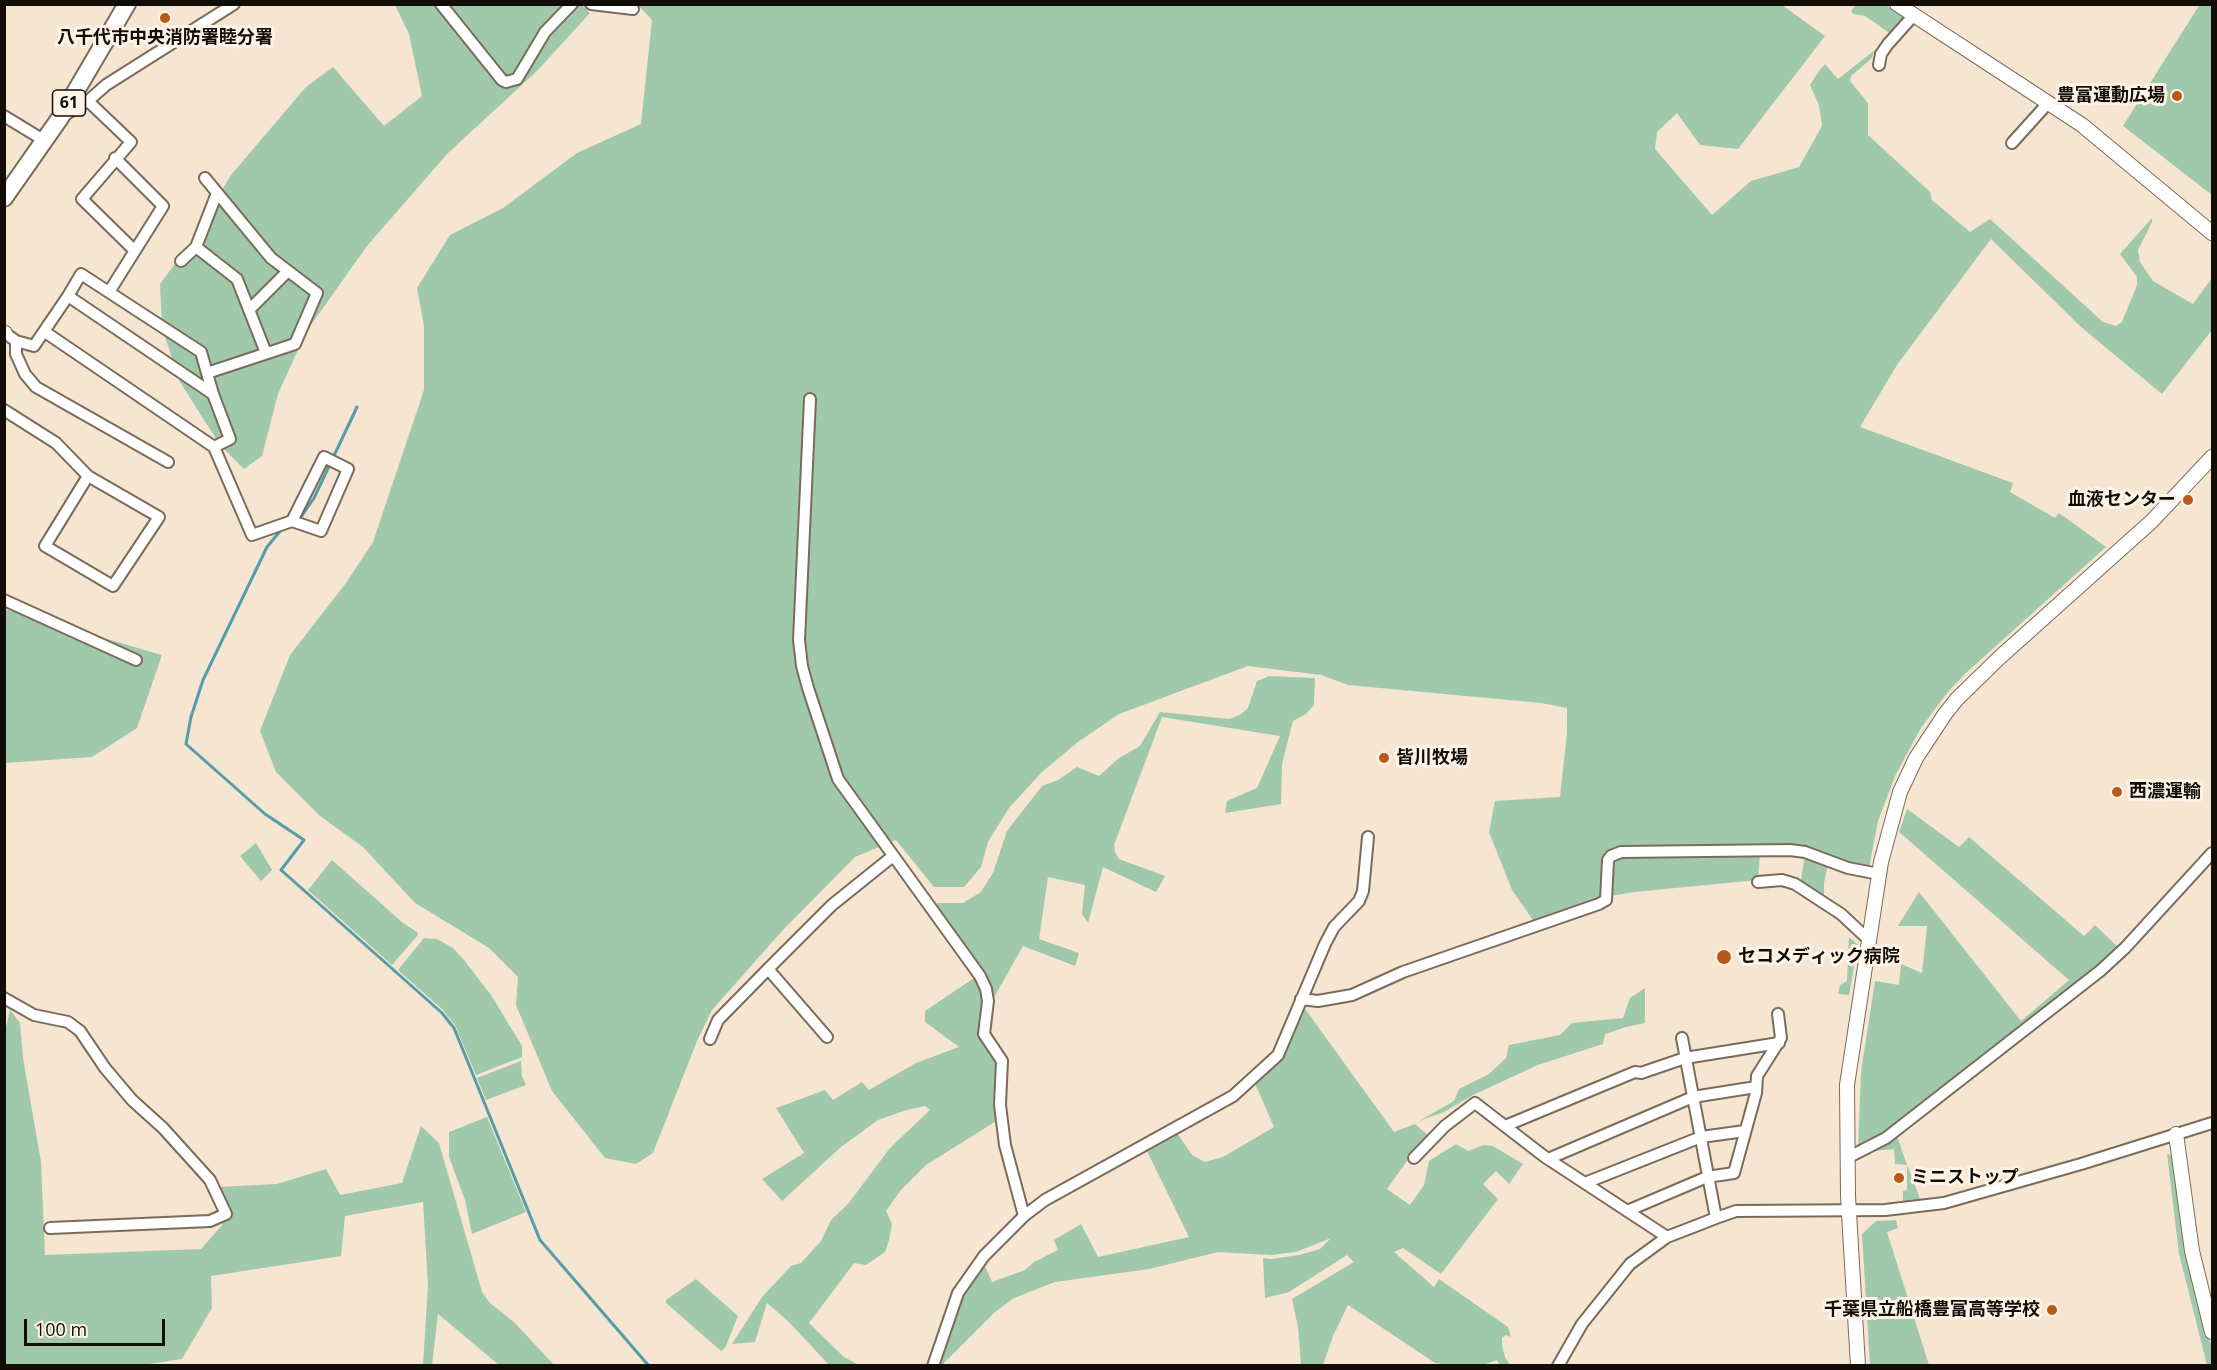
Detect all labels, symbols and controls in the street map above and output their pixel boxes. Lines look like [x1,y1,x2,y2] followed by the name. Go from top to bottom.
[158,11,172,25] marker: 八千代市中央消防署睦分署
[57,27,273,49] place label: 八千代市中央消防署睦分署
[2057,85,2165,107] place label: 豊富運動広場
[2170,89,2184,103] marker: 豊富運動広場
[52,90,86,116] road number: 61
[2068,489,2176,511] place label: 血液センター
[2181,493,2195,507] marker: 血液センター
[1396,747,1468,769] place label: 皆川牧場
[1377,751,1391,765] marker: 皆川牧場
[2129,781,2201,803] place label: 西濃運輸
[2110,785,2124,799] marker: 西濃運輸
[1738,946,1900,968] place label: セコメディック病院
[1715,948,1733,966] marker: セコメディック病院
[1911,1167,2019,1189] place label: ミニストップ
[1892,1171,1906,1185] marker: ミニストップ
[1824,1299,2040,1321] place label: 千葉県立船橋豊富高等学校
[2045,1303,2059,1317] marker: 千葉県立船橋豊富高等学校
[27,1307,168,1345] scale bar
[35,1317,87,1341] text: 100 m

